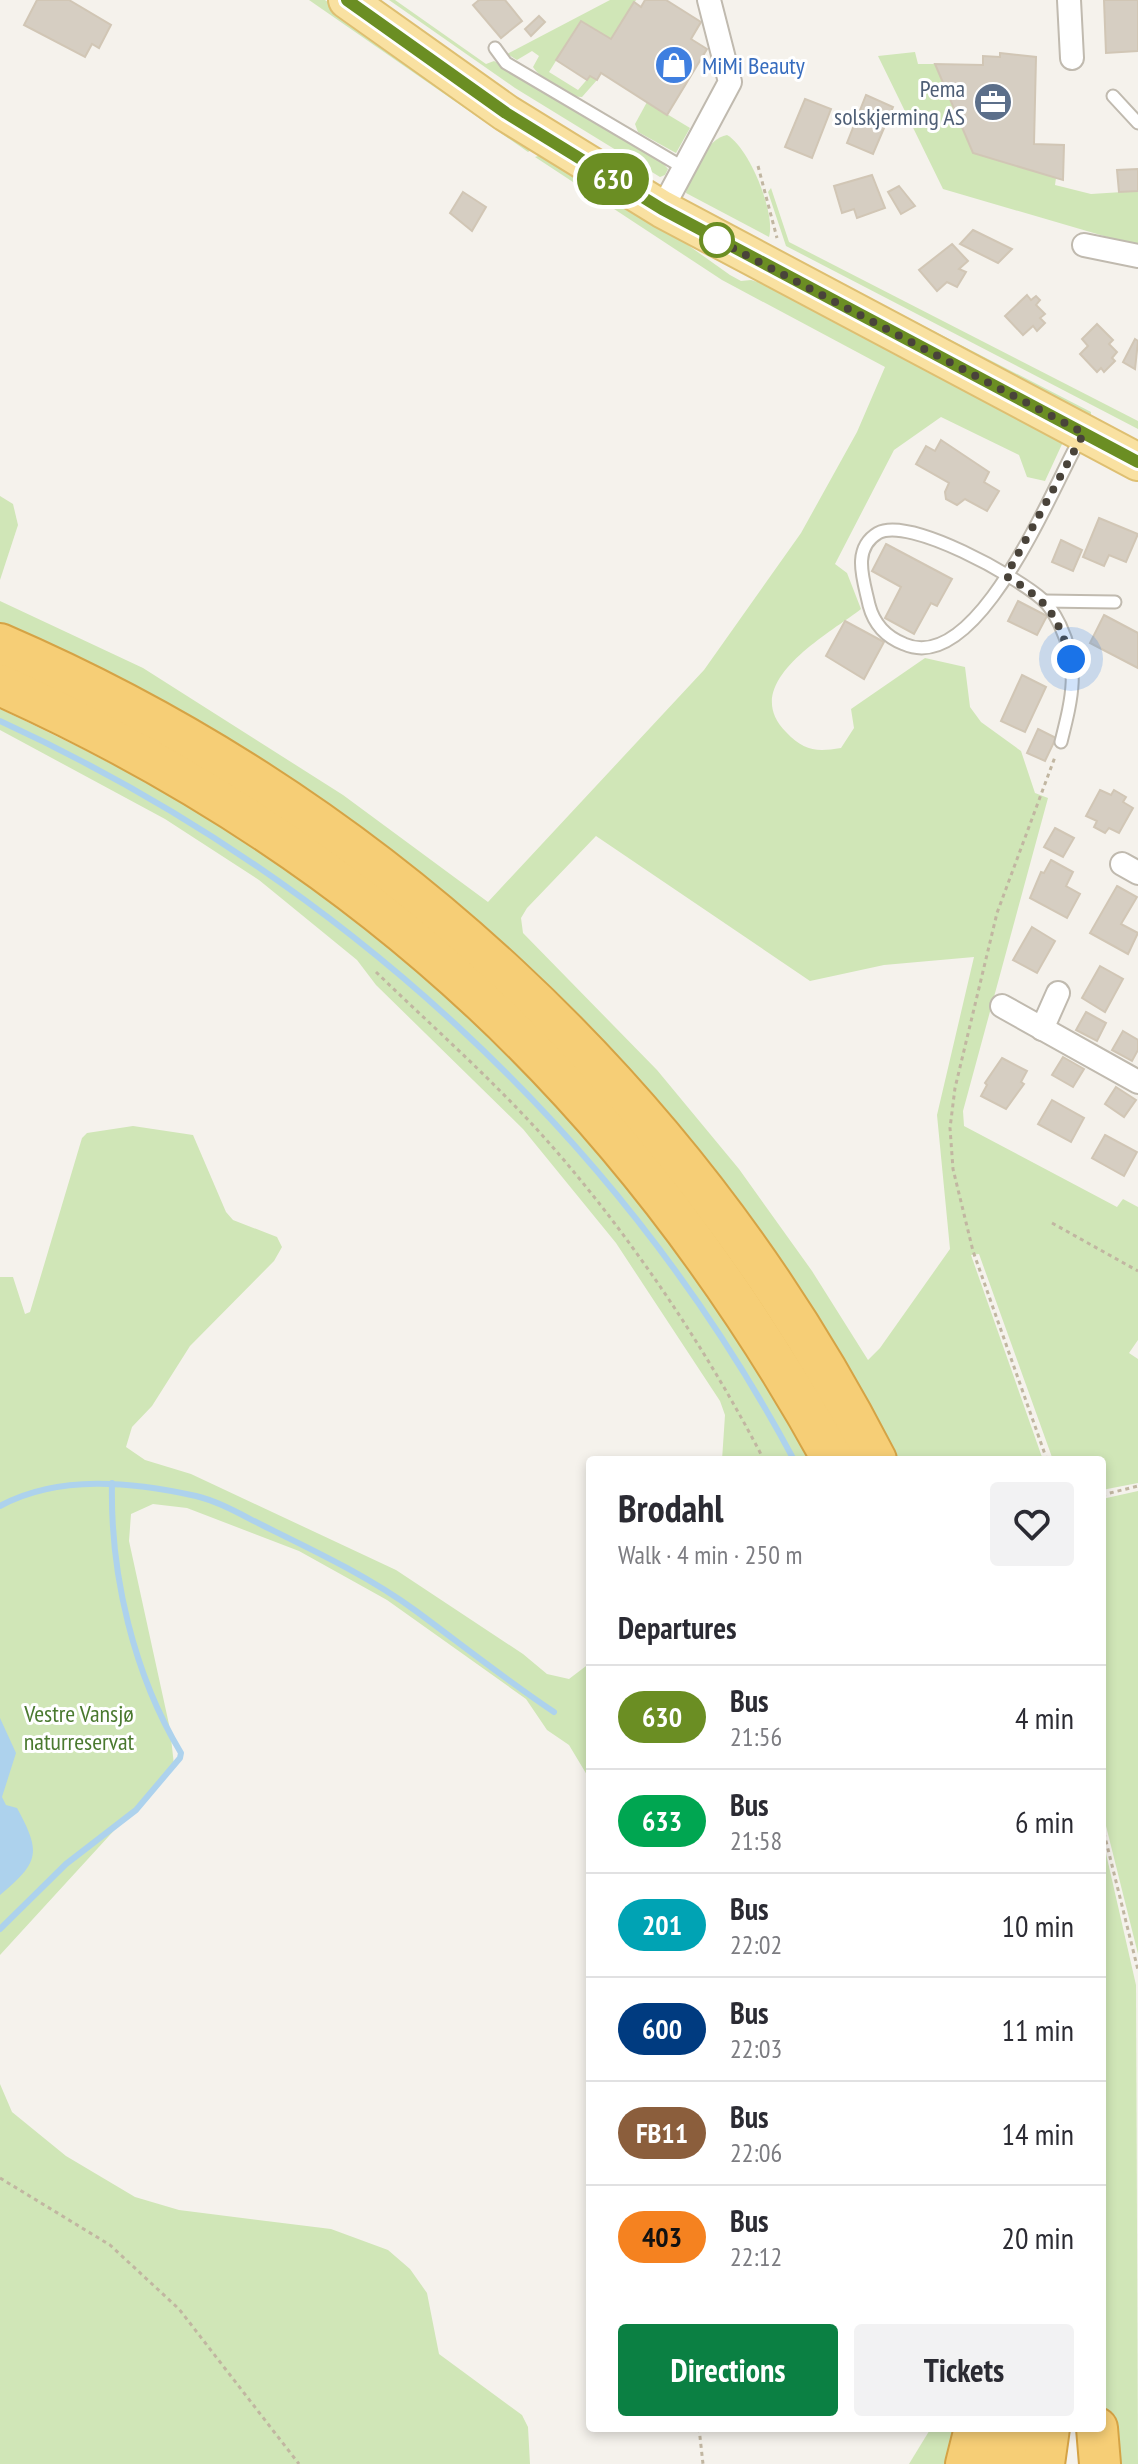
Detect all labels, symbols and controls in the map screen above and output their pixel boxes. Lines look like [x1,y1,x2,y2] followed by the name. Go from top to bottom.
[653,44,695,86] shop icon: MiMi Beauty
[702,50,805,81] place label: MiMi Beauty
[834,73,965,132] place label: Pema solskjerming AS
[972,81,1014,123] office icon: Pema solskjerming AS
[567,153,659,205] line badge: 630
[593,160,633,197] text: 630
[700,223,734,257] unlabelled marker
[1051,639,1091,679] your location
[990,1482,1074,1566] button: heart
[618,1483,724,1532] text: Brodahl
[618,1538,802,1571] text: Walk · 4 min · 250 m
[618,1608,736,1647] text: Departures
[730,1681,769,1720] text: Bus
[23,1698,135,1757] park label: Vestre Vansjø naturreservat
[642,1698,682,1735] text: 630
[1015,1698,1074,1737] text: 4 min
[730,1720,782,1753] text: 21:56
[730,1785,769,1824] text: Bus
[642,1802,682,1839] text: 633
[1015,1802,1074,1841] text: 6 min
[730,1824,782,1857] text: 21:58
[730,1889,769,1928] text: Bus
[642,1906,682,1943] text: 201
[1001,1906,1074,1945] text: 10 min
[730,1928,782,1961] text: 22:02
[730,1993,769,2032] text: Bus
[642,2010,682,2047] text: 600
[1001,2010,1074,2049] text: 11 min
[730,2032,782,2065] text: 22:03
[730,2097,769,2136] text: Bus
[636,2114,688,2151] text: FB11
[1001,2114,1074,2153] text: 14 min
[730,2136,782,2169] text: 22:06
[730,2201,769,2240] text: Bus
[642,2218,682,2255] text: 403
[1001,2218,1074,2257] text: 20 min
[730,2240,782,2273] text: 22:12
[618,2324,838,2416] button: Directions
[854,2324,1074,2416] button: Tickets

